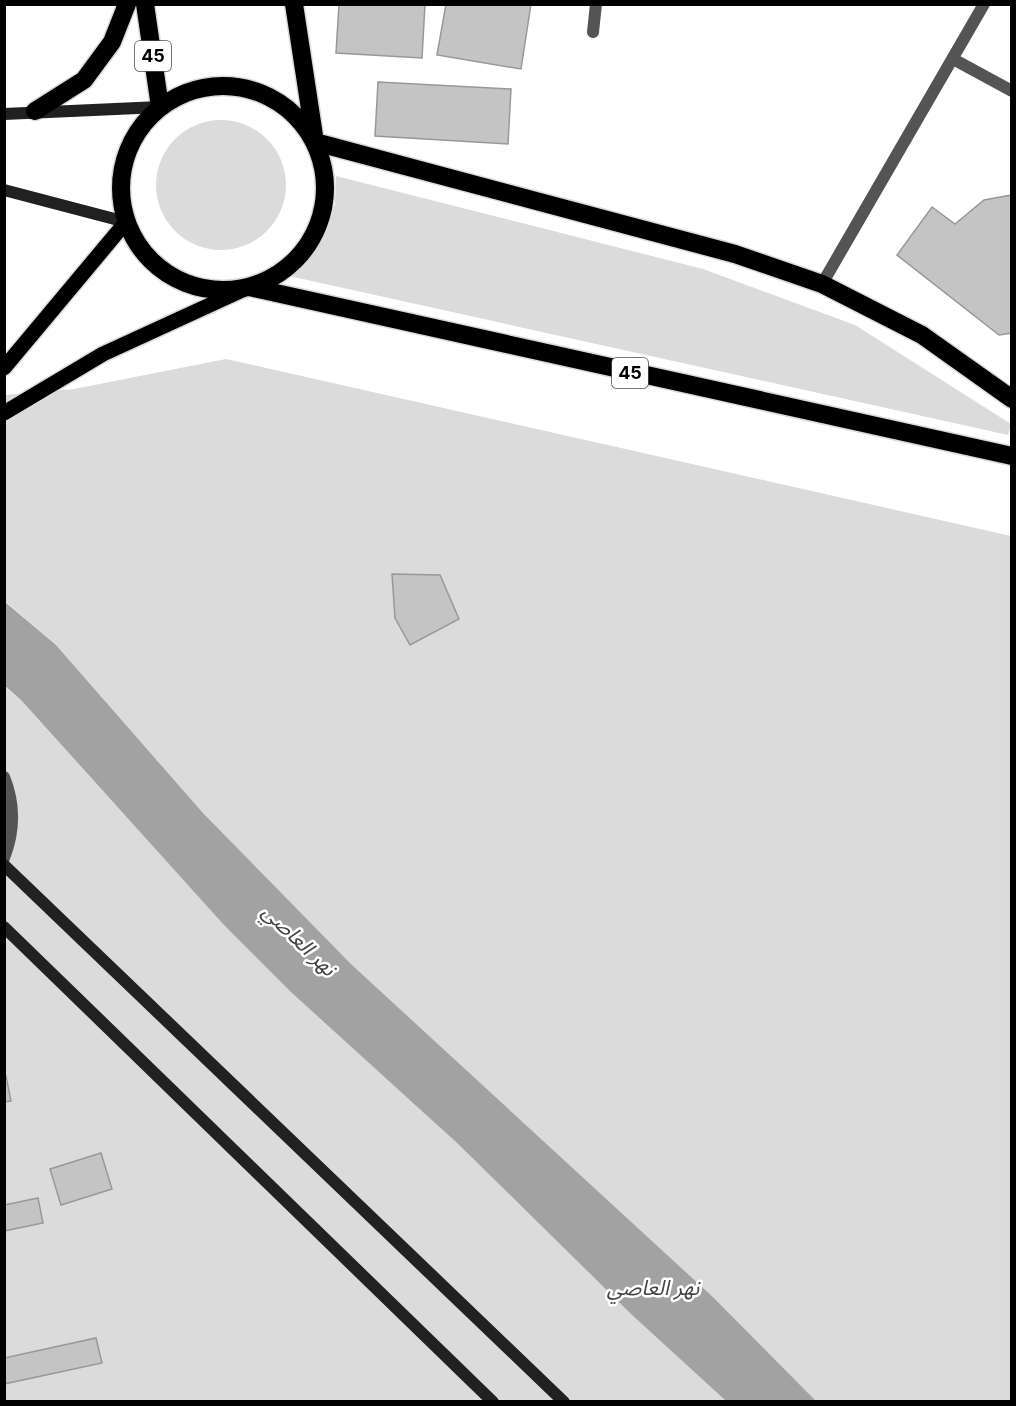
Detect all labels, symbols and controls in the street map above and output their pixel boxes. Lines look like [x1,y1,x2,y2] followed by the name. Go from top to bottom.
[135,41,171,71] road number: 45
[612,358,648,388] road number: 45
[255,899,342,985] water label: نهر العاصي
[607,1275,701,1304] water label: نهر العاصي

